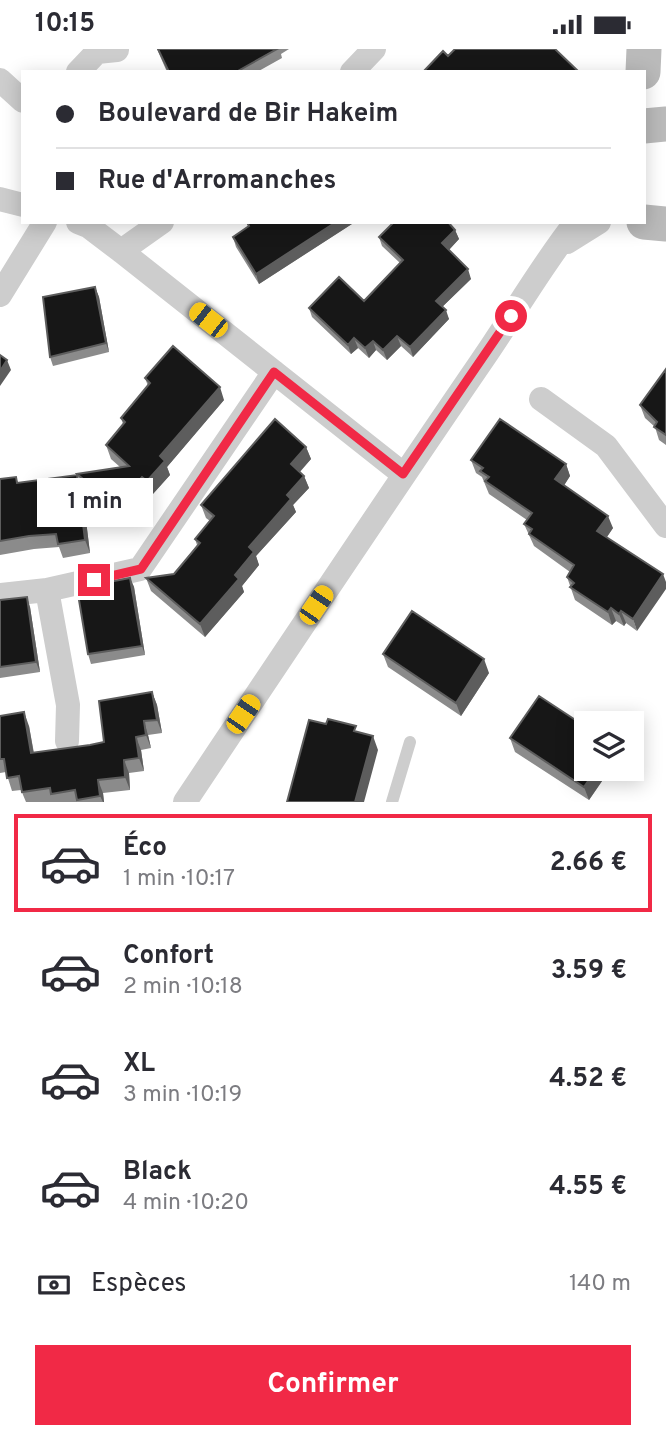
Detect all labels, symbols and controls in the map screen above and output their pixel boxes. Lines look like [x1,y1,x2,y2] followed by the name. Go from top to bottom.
[35,8,95,41] text: 10:15
[98,98,398,131] text: Boulevard de Bir Hakeim
[98,165,336,198] text: Rue d'Arromanches
[185,299,232,341] car
[495,300,527,332] route start
[36,479,152,527] callout: 1 min
[67,488,123,517] text: 1 min
[78,564,110,596] route end
[296,582,337,628] car
[223,691,264,737] car
[574,711,644,781] map controls
[574,711,644,781] button: layers
[39,832,102,895] icon: car
[123,832,167,865] text: Éco
[550,847,627,880] text: 2.66 €
[123,865,235,894] text: 1 min · 10:17
[39,940,102,1003] icon: car
[123,940,214,973] text: Confort
[551,955,627,988] text: 3.59 €
[123,973,243,1002] text: 2 min · 10:18
[39,1048,102,1111] icon: car
[123,1048,155,1081] text: XL
[549,1063,627,1096] text: 4.52 €
[123,1081,242,1110] text: 3 min · 10:19
[39,1156,102,1219] icon: car
[123,1156,192,1189] text: Black
[549,1171,627,1204] text: 4.55 €
[123,1189,249,1218] text: 4 min · 10:20
[35,1266,73,1304] icon: cash
[91,1268,187,1301] text: Espèces
[569,1270,631,1299] text: 140 m
[35,1345,631,1425] button: Confirmer

